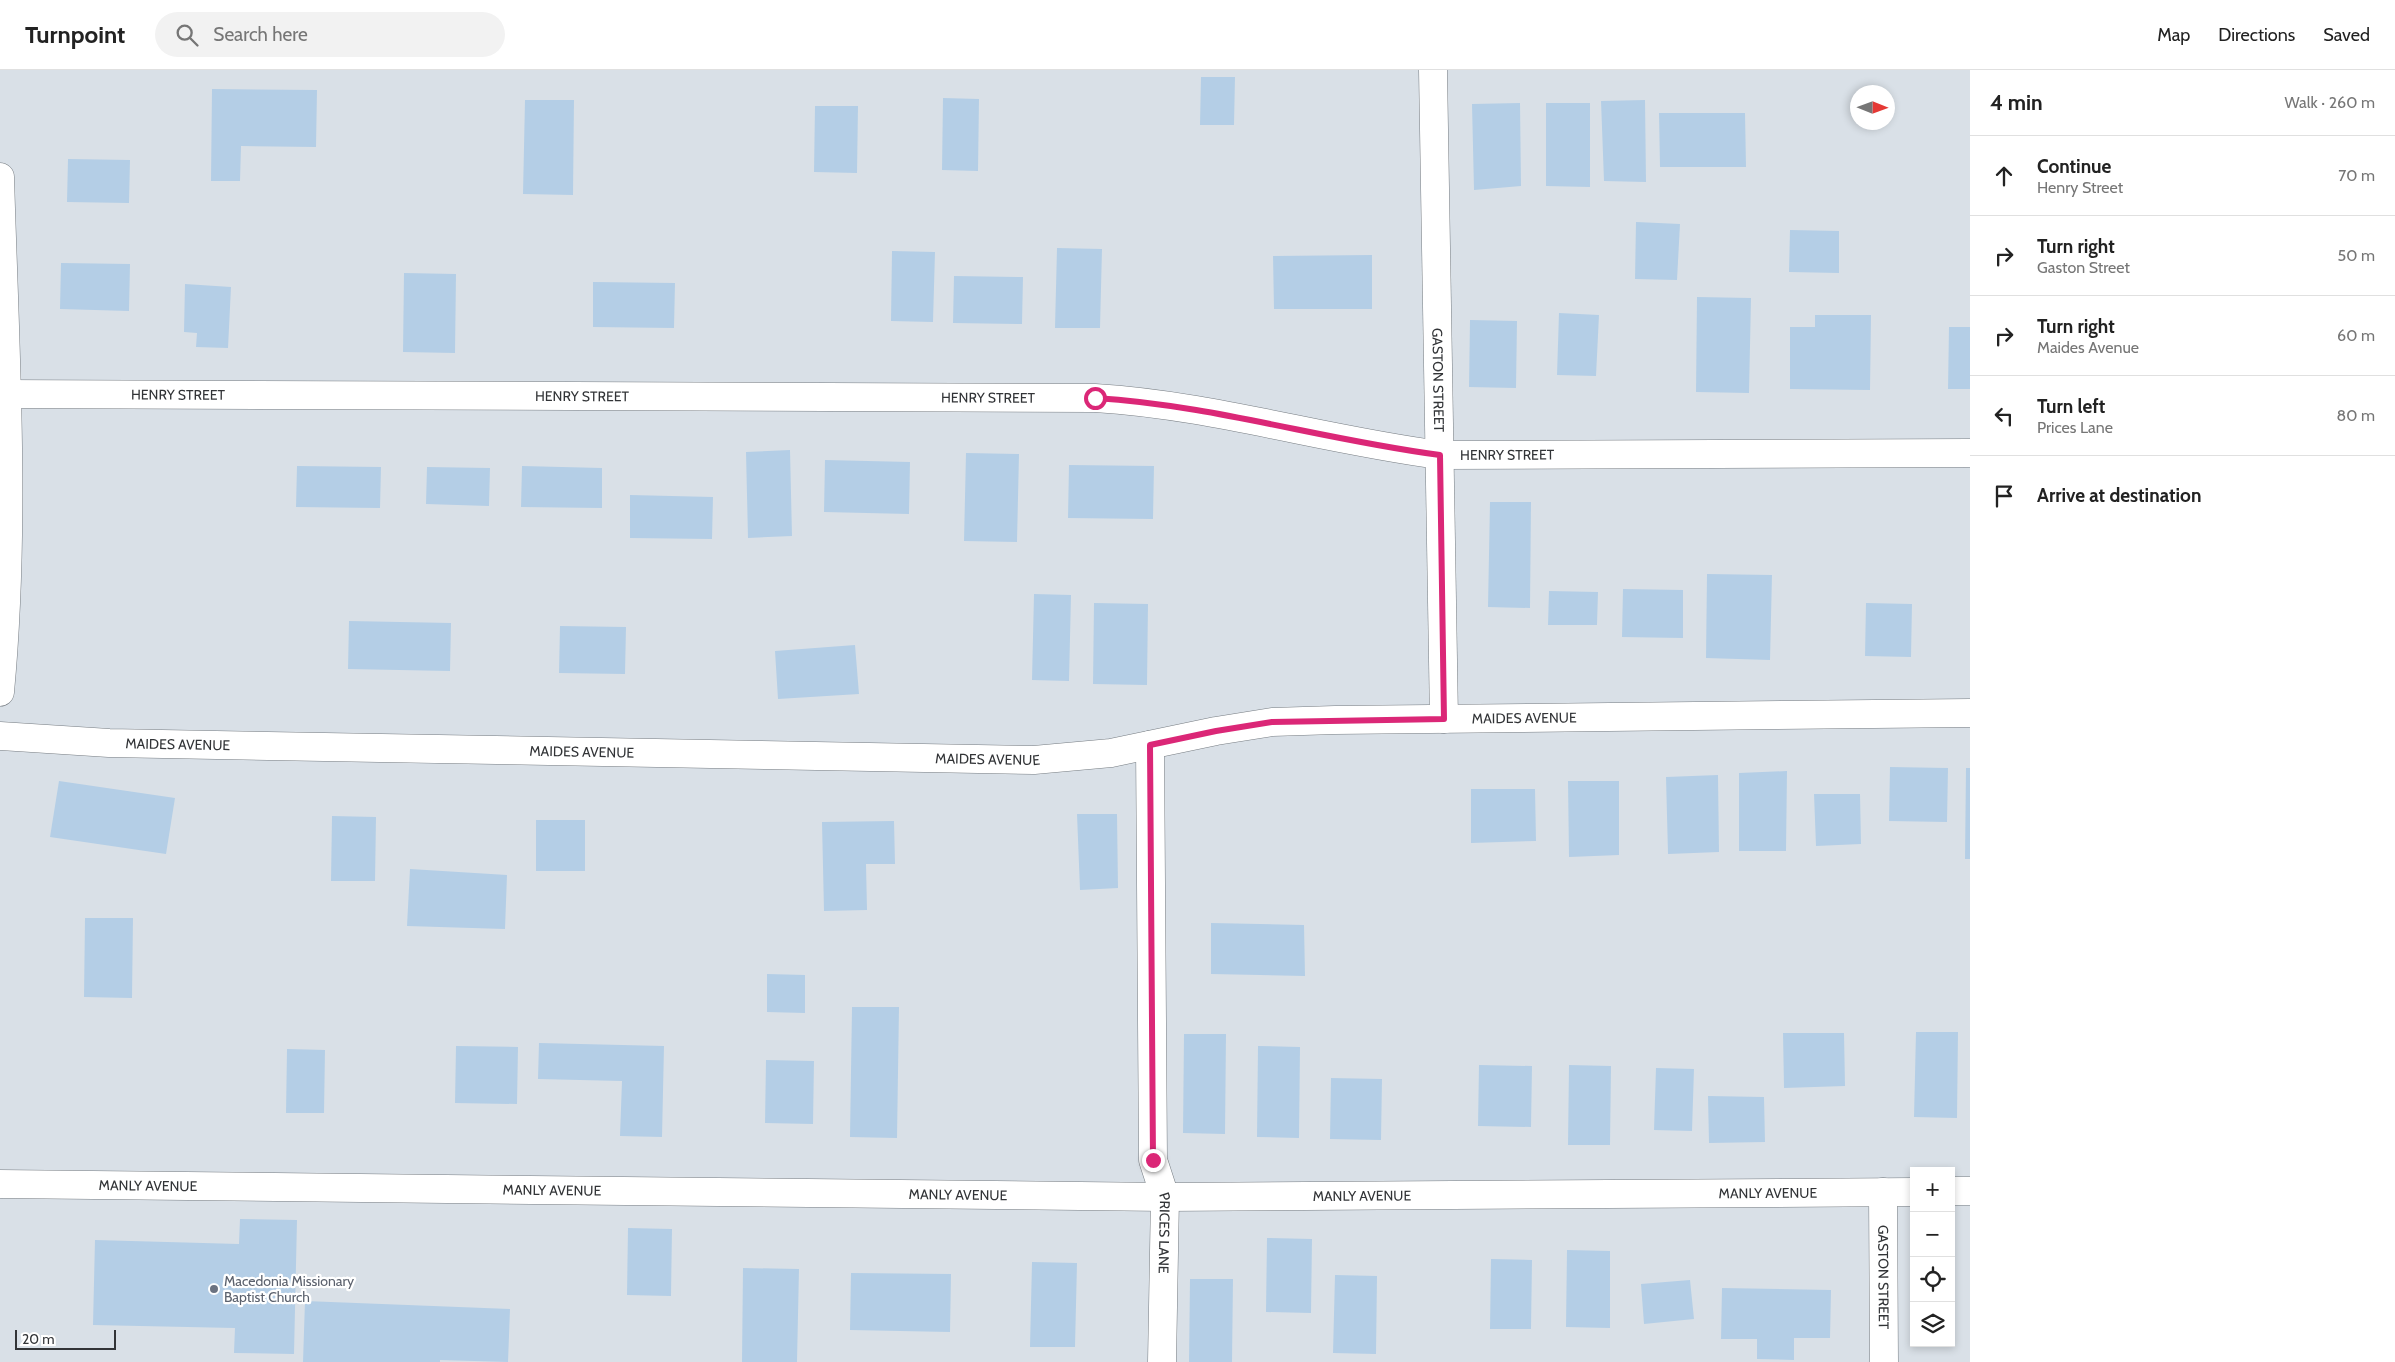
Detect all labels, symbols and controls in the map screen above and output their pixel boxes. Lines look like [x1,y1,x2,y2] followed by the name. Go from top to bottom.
[155,12,505,57] search box
[25,20,125,49] text: Turnpoint
[173,21,201,49] icon: search
[213,23,308,46] text: Search here
[2157,24,2190,46] text: Map
[2218,24,2295,46] text: Directions
[2323,24,2370,46] text: Saved
[1850,85,1895,130] north arrow
[1990,90,2043,115] text: 4 min
[2285,93,2375,112] text: Walk · 260 m
[2037,155,2111,178] text: Continue
[1990,162,2018,190] icon: ahead
[2338,166,2375,185] text: 70 m
[2037,178,2123,197] text: Henry Street
[2037,235,2115,258] text: Turn right
[1990,242,2018,270] icon: right
[2338,246,2375,265] text: 50 m
[2037,258,2130,277] text: Gaston Street
[2037,315,2115,338] text: Turn right
[1990,322,2018,350] icon: right
[2337,326,2375,345] text: 60 m
[1428,328,1448,433] street label: GASTON STREET
[2037,338,2139,357] text: Maides Avenue
[131,385,226,404] street label: HENRY STREET
[535,387,630,405] street label: HENRY STREET
[1084,387,1107,410] route start
[941,388,1036,407] street label: HENRY STREET
[2037,395,2105,418] text: Turn left
[1990,402,2018,430] icon: left
[2337,406,2375,425] text: 80 m
[2037,418,2113,437] text: Prices Lane
[1460,446,1555,464] street label: HENRY STREET
[1990,482,2018,510] icon: arrive
[2037,484,2201,507] text: Arrive at destination
[1472,708,1577,727] street label: MAIDES AVENUE
[125,734,231,754] street label: MAIDES AVENUE
[529,742,635,762] street label: MAIDES AVENUE
[935,749,1041,769] street label: MAIDES AVENUE
[1142,1149,1165,1172] route end
[1910,1167,1955,1347] map controls
[1910,1167,1955,1212] button: +
[99,1176,198,1195] street label: MANLY AVENUE
[503,1181,602,1200] street label: MANLY AVENUE
[1719,1184,1818,1202] street label: MANLY AVENUE
[909,1185,1008,1204] street label: MANLY AVENUE
[1313,1186,1412,1205] street label: MANLY AVENUE
[1155,1190,1175,1274] street label: PRICES LANE
[1910,1212,1955,1257] button: −
[1874,1225,1893,1330] street label: GASTON STREET
[1910,1257,1955,1302] button: locate
[224,1272,354,1306] place label: Macedonia Missionary Baptist Church
[208,1283,220,1295] marker: Macedonia Missionary Baptist Church
[1910,1302,1955,1347] button: layers
[15,1327,116,1350] scale bar
[22,1330,55,1348] text: 20 m

